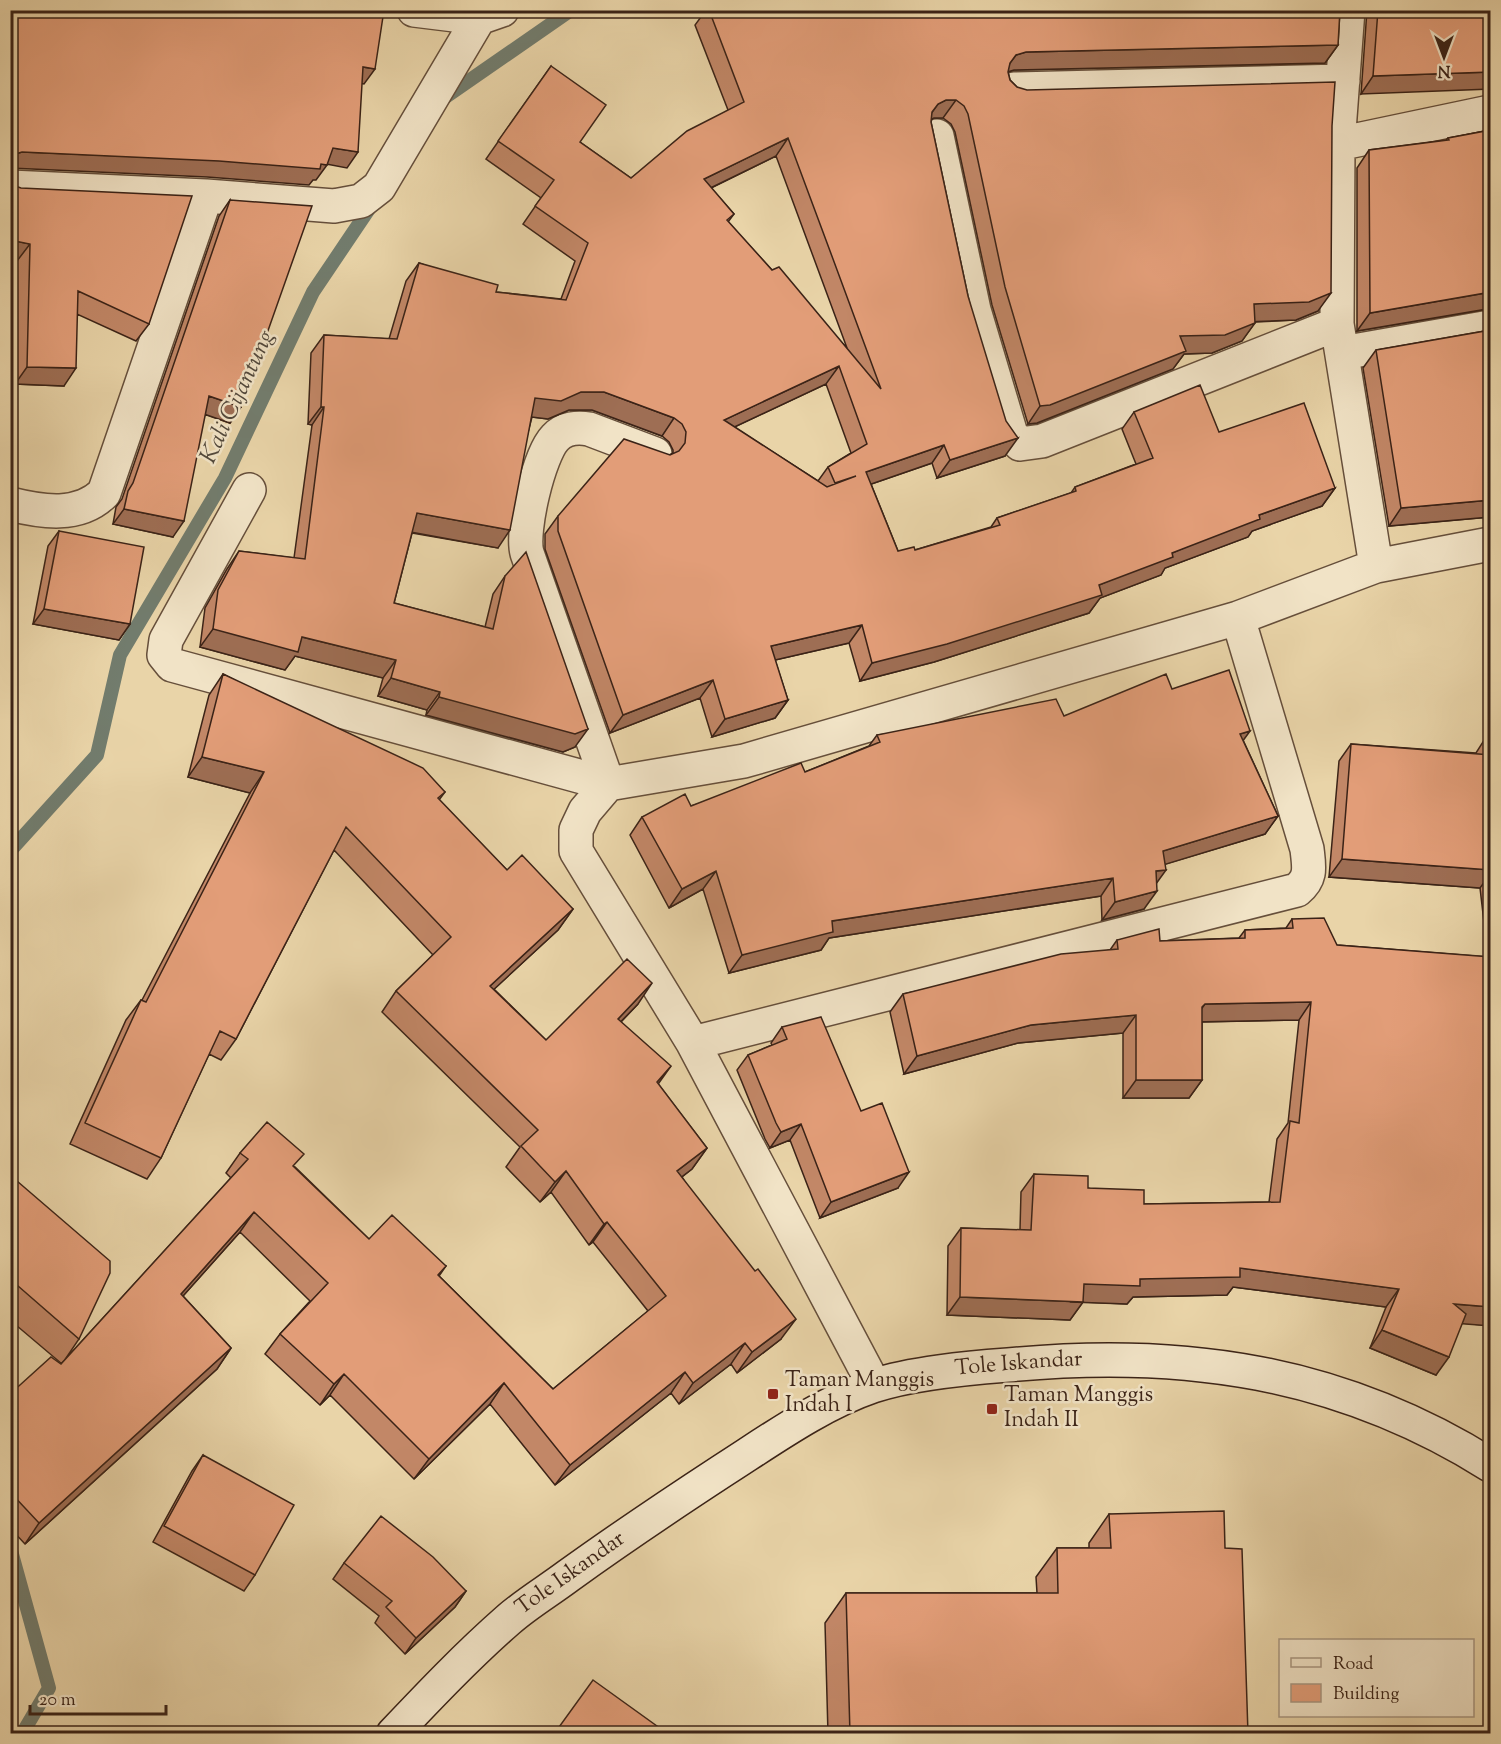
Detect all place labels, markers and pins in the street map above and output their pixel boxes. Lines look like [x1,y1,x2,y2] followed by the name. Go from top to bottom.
[785,1365,934,1422] place label: Taman Manggis Indah I
[1004,1380,1153,1437] place label: Taman Manggis Indah II
[766,1387,780,1401] marker: Taman Manggis Indah I
[985,1402,999,1416] marker: Taman Manggis Indah II

